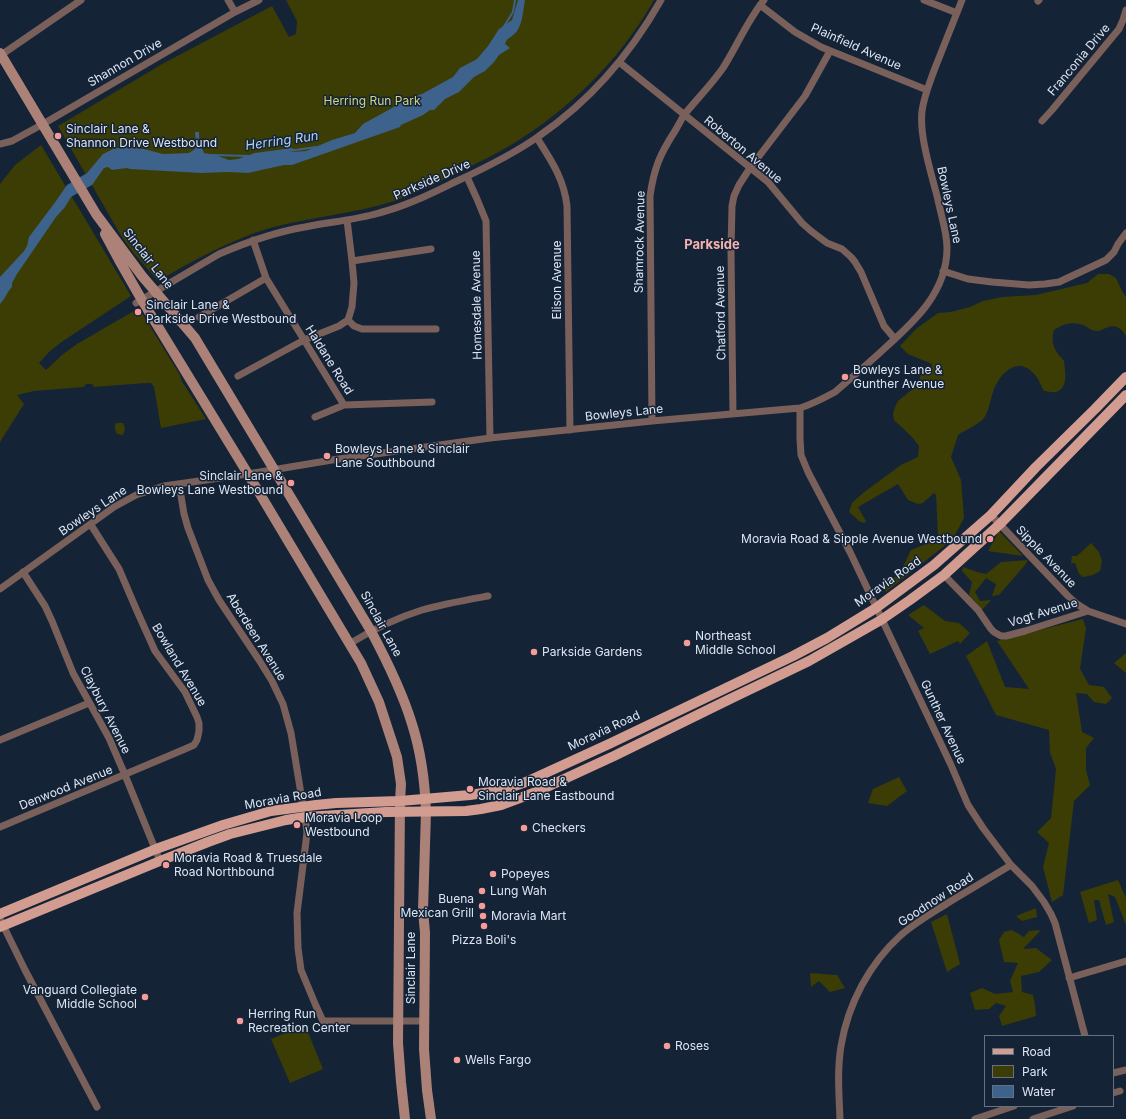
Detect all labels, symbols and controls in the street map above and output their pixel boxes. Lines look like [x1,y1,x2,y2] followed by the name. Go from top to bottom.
[809,21,903,73] street label: Plainfield Avenue
[1045,21,1113,99] street label: Franconia Drive
[85,36,165,90] street label: Shannon Drive
[323,94,421,108] park label: Herring Run Park
[701,113,785,187] street label: Roberton Avenue
[66,122,217,150] place label: Sinclair Lane & Shannon Drive Westbound
[244,128,320,154] water label: Herring Run
[53,131,63,141] marker: Sinclair Lane & Shannon Drive Westbound
[391,157,473,203] street label: Parkside Drive
[934,165,964,245] street label: Bowleys Lane
[632,191,648,293] street label: Shamrock Avenue
[120,226,176,292] street label: Sinclair Lane
[684,237,740,253] district label: Parkside
[550,240,564,320] street label: Elison Avenue
[469,250,485,360] street label: Homesdale Avenue
[713,266,729,360] street label: Chatford Avenue
[146,298,296,326] place label: Sinclair Lane & Parkside Drive Westbound
[133,307,143,317] marker: Sinclair Lane & Parkside Drive Westbound
[302,323,356,397] street label: Haldane Road
[853,363,944,391] place label: Bowleys Lane & Gunther Avenue
[840,372,850,382] marker: Bowleys Lane & Gunther Avenue
[584,402,664,424] street label: Bowleys Lane
[335,442,469,470] place label: Bowleys Lane & Sinclair Lane Southbound
[322,451,332,461] marker: Bowleys Lane & Sinclair Lane Southbound
[137,469,283,497] place label: Sinclair Lane & Bowleys Lane Westbound
[286,478,296,488] marker: Sinclair Lane & Bowleys Lane Westbound
[56,483,130,539] street label: Bowleys Lane
[1013,523,1079,591] street label: Sipple Avenue
[741,532,982,546] place label: Moravia Road & Sipple Avenue Westbound
[985,534,995,544] marker: Moravia Road & Sipple Avenue Westbound
[852,554,924,610] street label: Moravia Road
[357,589,405,659] street label: Sinclair Lane
[223,590,289,684] street label: Aberdeen Avenue
[1007,596,1079,630] street label: Vogt Avenue
[149,621,209,709] street label: Bowland Avenue
[695,629,776,657] place label: Northeast Middle School
[682,638,692,648] marker: Northeast Middle School
[542,645,642,659] place label: Parkside Gardens
[529,647,539,657] marker: Parkside Gardens
[77,664,133,756] street label: Claybury Avenue
[917,678,969,766] street label: Gunther Avenue
[566,708,642,754] street label: Moravia Road
[17,763,115,813] street label: Denwood Avenue
[478,775,614,803] place label: Moravia Road & Sinclair Lane Eastbound
[465,784,475,794] marker: Moravia Road & Sinclair Lane Eastbound
[243,785,323,813] street label: Moravia Road
[305,811,382,839] place label: Moravia Loop Westbound
[292,820,302,830] marker: Moravia Loop Westbound
[532,821,586,835] place label: Checkers
[519,823,529,833] marker: Checkers
[174,851,322,879] place label: Moravia Road & Truesdale Road Northbound
[161,860,171,870] marker: Moravia Road & Truesdale Road Northbound
[501,867,550,881] place label: Popeyes
[488,869,498,879] marker: Popeyes
[896,870,976,930] street label: Goodnow Road
[490,884,547,898] place label: Lung Wah
[477,886,487,896] marker: Lung Wah
[400,892,474,920] place label: Buena Mexican Grill
[477,901,487,911] marker: Buena Mexican Grill
[491,909,566,923] place label: Moravia Mart
[478,911,488,921] marker: Moravia Mart
[479,921,489,931] marker: Pizza Boli's
[404,932,418,1004] street label: Sinclair Lane
[452,933,516,947] place label: Pizza Boli's
[23,983,137,1011] place label: Vanguard Collegiate Middle School
[140,992,150,1002] marker: Vanguard Collegiate Middle School
[248,1007,350,1035] place label: Herring Run Recreation Center
[235,1016,245,1026] marker: Herring Run Recreation Center
[984,1035,1114,1107] legend
[675,1039,709,1053] place label: Roses
[662,1041,672,1051] marker: Roses
[1022,1044,1051,1059] text: Road
[465,1053,531,1067] place label: Wells Fargo
[452,1055,462,1065] marker: Wells Fargo
[1022,1064,1048,1079] text: Park
[1022,1084,1055,1099] text: Water

